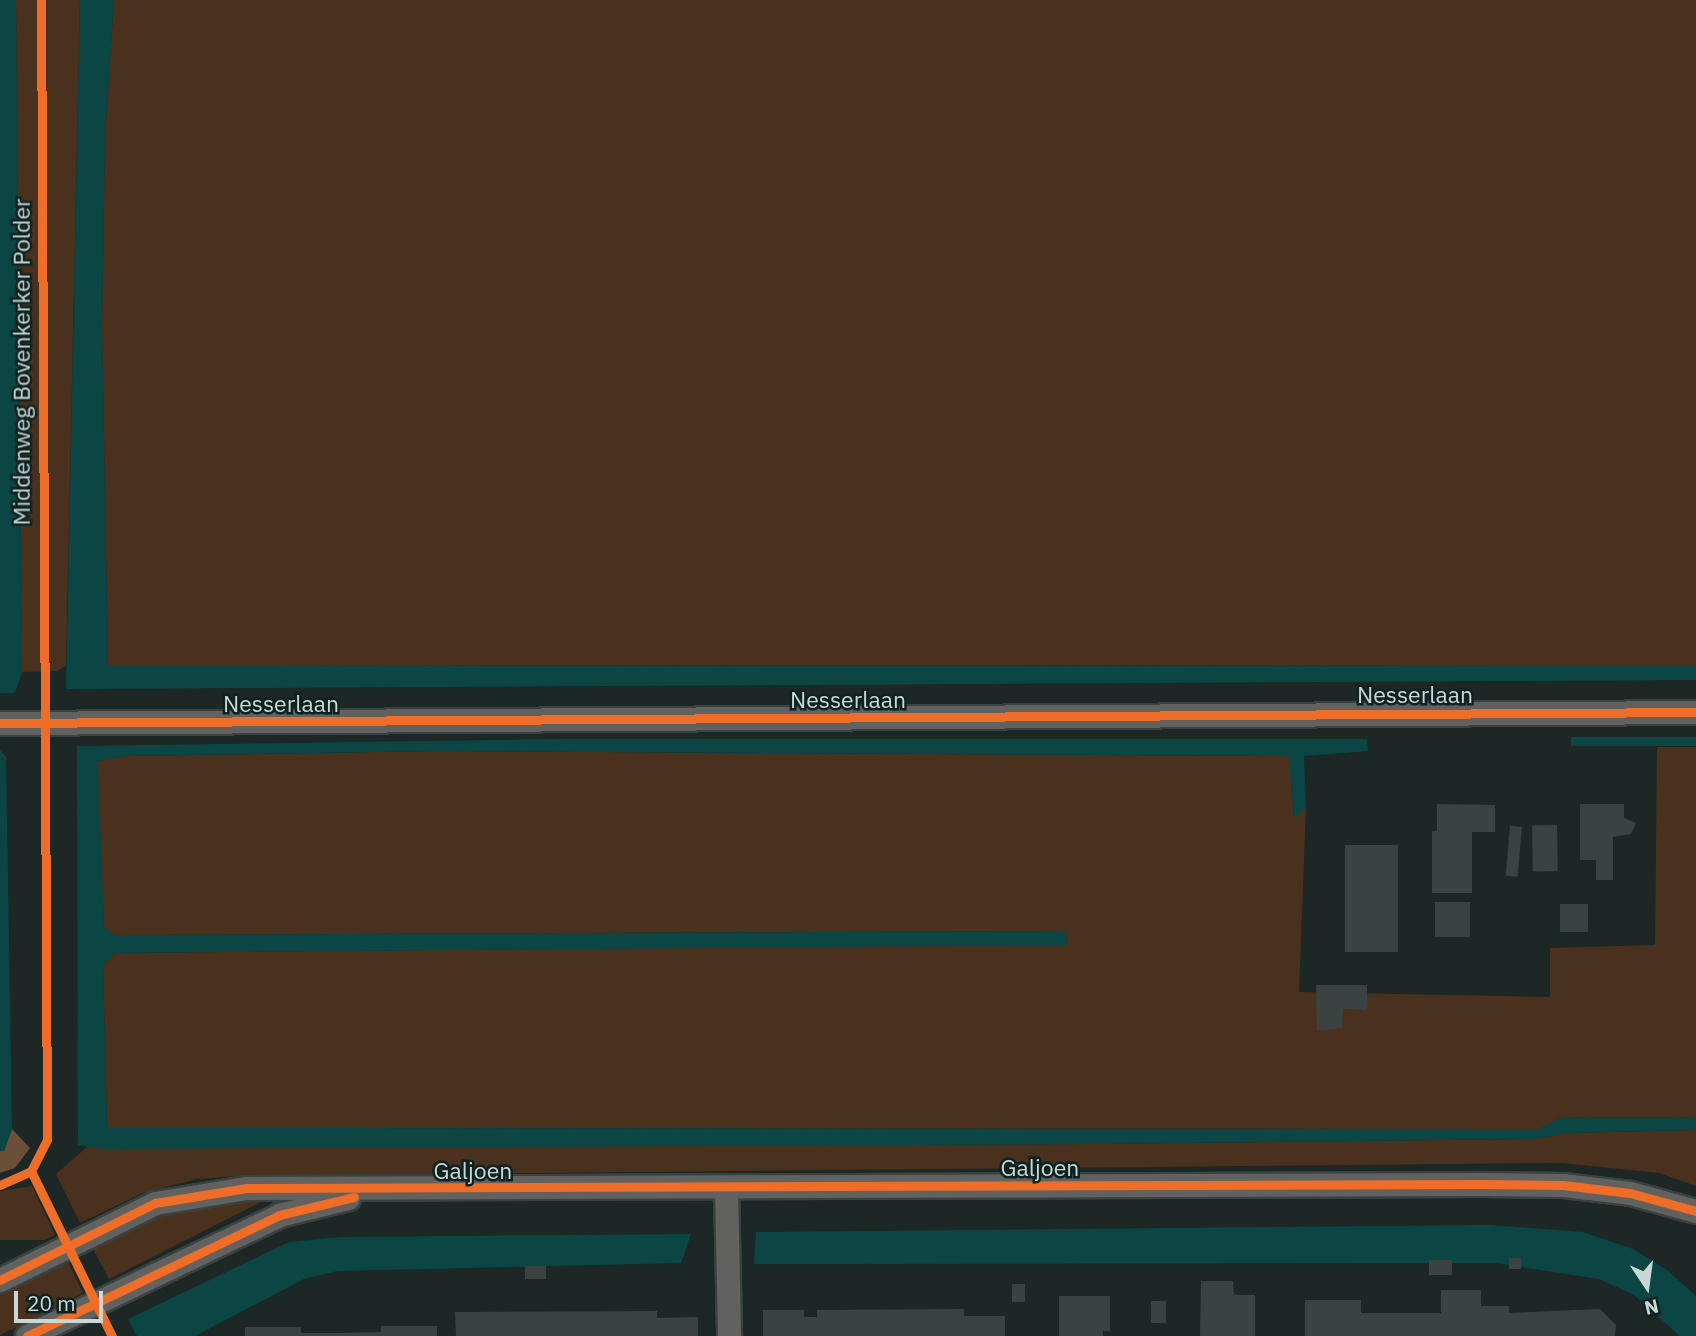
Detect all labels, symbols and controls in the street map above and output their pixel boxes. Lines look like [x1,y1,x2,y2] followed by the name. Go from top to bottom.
[7,198,35,526] street label: Middenweg Bovenkerker Polder
[1357,680,1473,708] street label: Nesserlaan
[790,685,906,713] street label: Nesserlaan
[223,689,339,717] street label: Nesserlaan
[1001,1153,1079,1181] street label: Galjoen
[434,1156,512,1184] street label: Galjoen
[1612,1252,1682,1322] north arrow
[18,1276,107,1320] scale bar
[27,1289,76,1317] text: 20 m
[1642,1294,1661,1321] text: N

